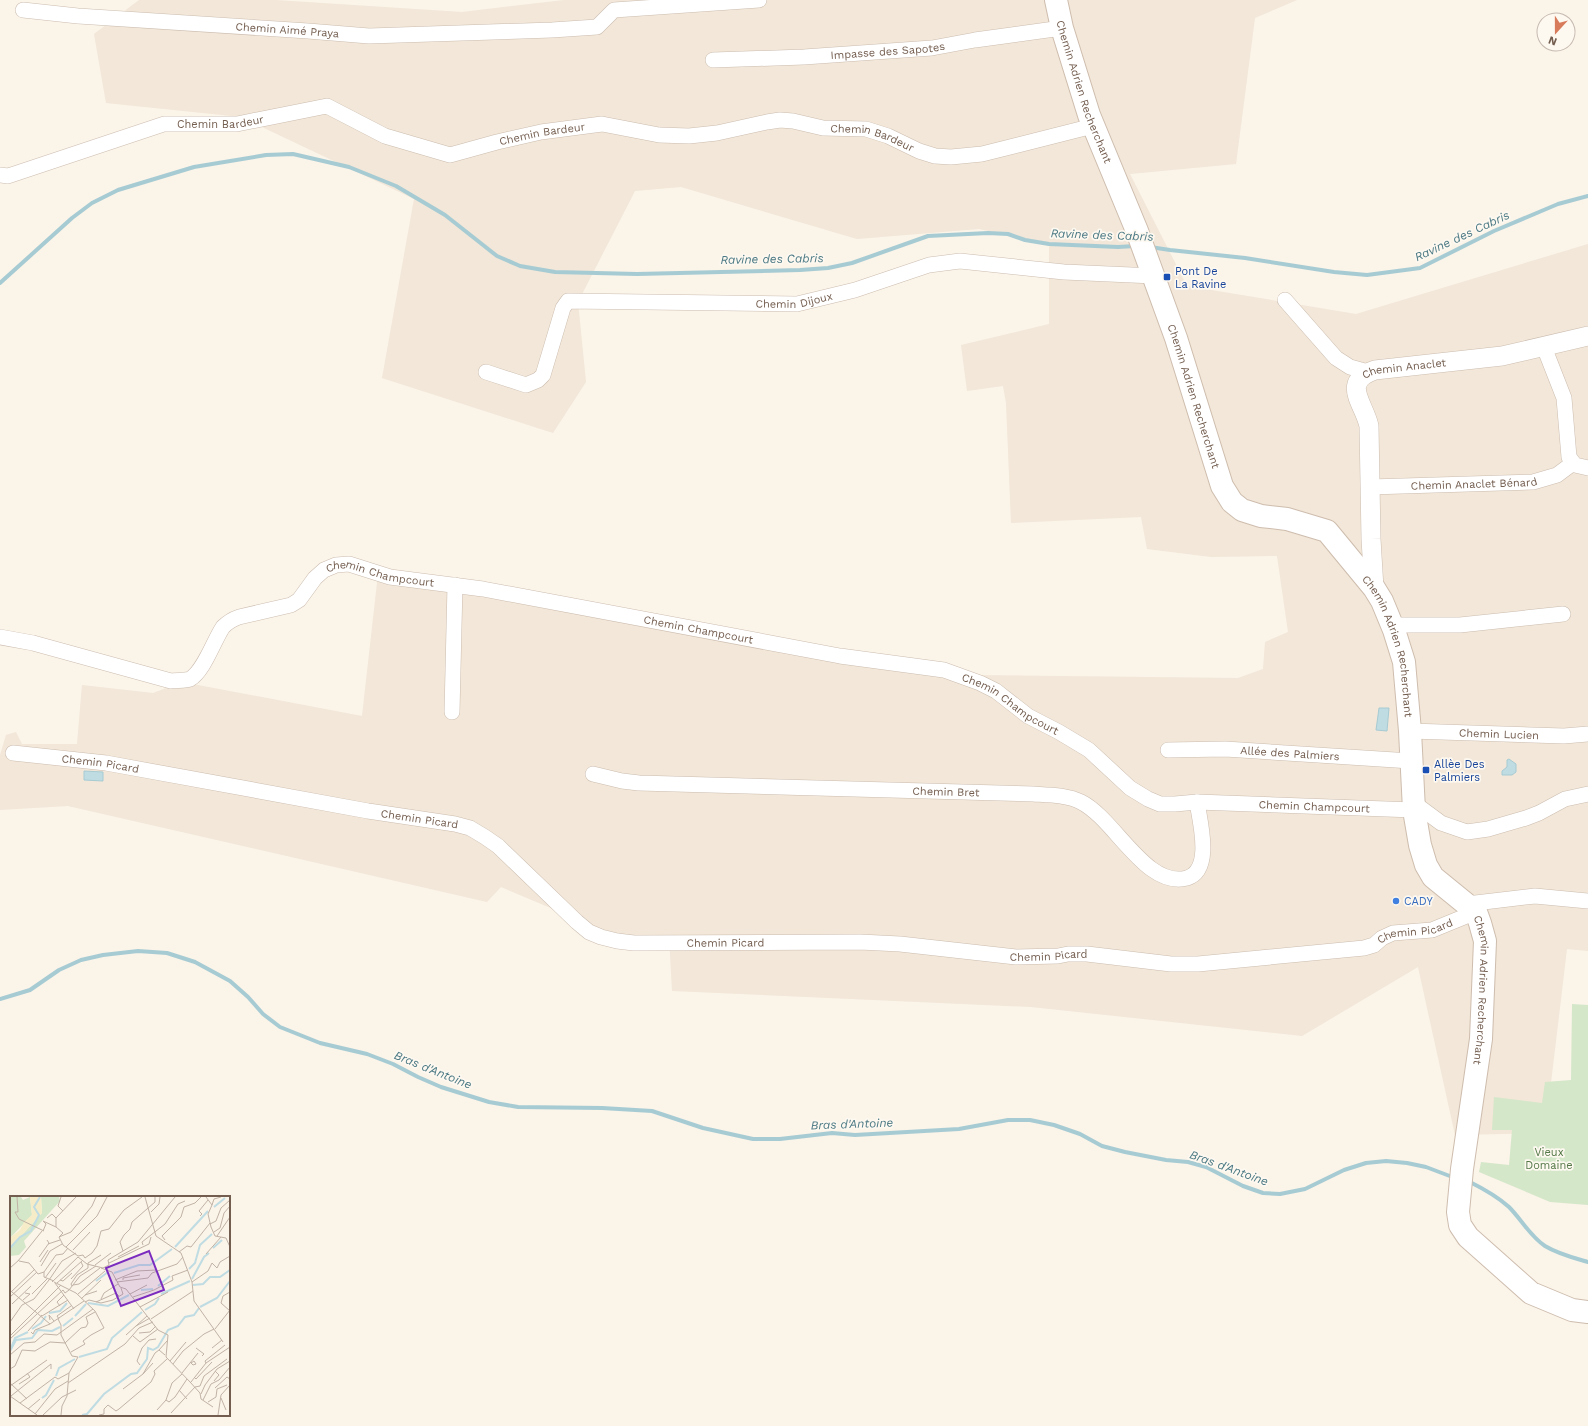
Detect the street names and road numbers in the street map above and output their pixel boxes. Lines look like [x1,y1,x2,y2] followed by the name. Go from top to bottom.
[1054,19,1114,166] street label: Chemin Adrien Recherchant
[235,20,339,41] street label: Chemin Aimé Praya
[830,40,946,62] street label: Impasse des Sapotes
[177,113,265,131] street label: Chemin Bardeur
[498,120,586,148] street label: Chemin Bardeur
[830,122,917,155] street label: Chemin Bardeur
[755,290,834,311] street label: Chemin Dijoux
[1165,322,1222,470] street label: Chemin Adrien Recherchant
[1360,356,1447,382] street label: Chemin Anaclet
[1411,475,1539,493] street label: Chemin Anaclet Bénard
[324,557,435,590] street label: Chemin Champcourt
[1359,573,1415,718] street label: Chemin Adrien Recherchant
[643,613,754,647] street label: Chemin Champcourt
[960,671,1061,738] street label: Chemin Champcourt
[1459,727,1539,742] street label: Chemin Lucien
[1240,744,1340,763] street label: Allée des Palmiers
[61,752,140,776] street label: Chemin Picard
[912,785,980,800] street label: Chemin Bret
[1258,798,1370,815] street label: Chemin Champcourt
[380,807,459,831] street label: Chemin Picard
[1470,914,1492,1066] street label: Chemin Adrien Recherchant
[1374,916,1455,947] street label: Chemin Picard
[686,936,764,950] street label: Chemin Picard
[1009,948,1087,964] street label: Chemin Picard

